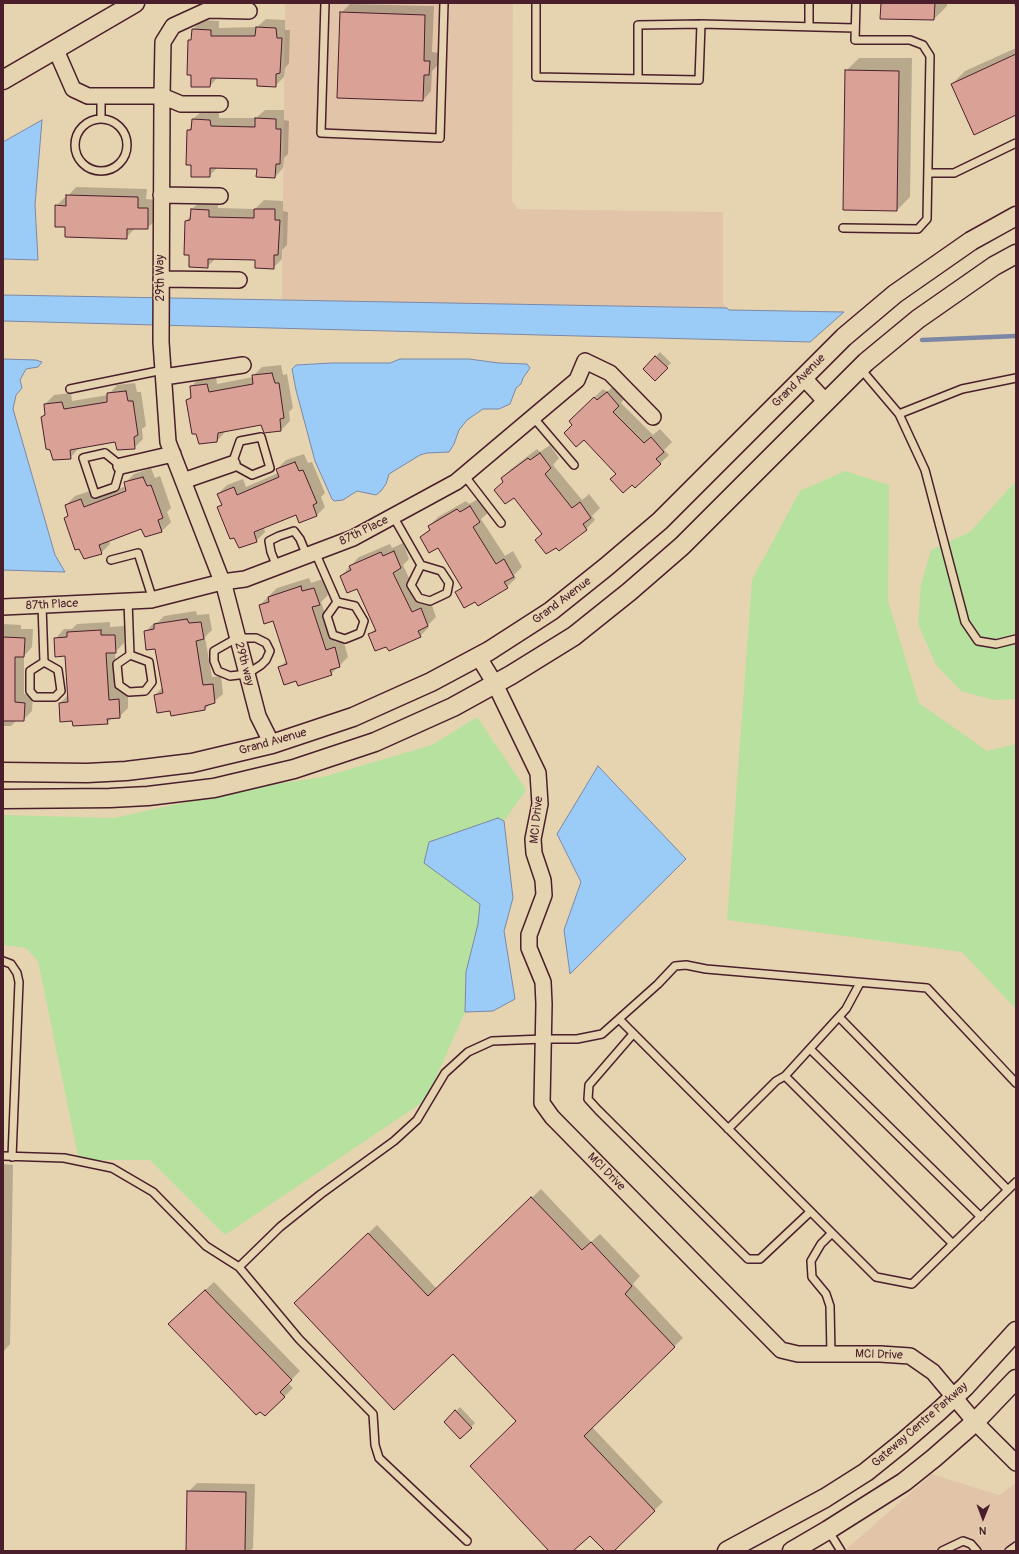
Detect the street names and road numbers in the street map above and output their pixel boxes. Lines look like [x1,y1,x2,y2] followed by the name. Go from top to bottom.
[154,255,168,301] street label: 29th Way
[769,351,829,411] street label: Grand Avenue
[337,513,391,549] street label: 87th Place
[530,574,594,628] street label: Grand Avenue
[25,596,79,614] street label: 87th Place
[231,641,257,687] street label: 29th way
[238,725,308,759] street label: Grand Avenue
[527,796,547,844] street label: MCI Drive
[584,1150,628,1194] street label: MCI Drive
[855,1347,903,1363] street label: MCI Drive
[869,1379,971,1471] street label: Gateway Centre Parkway

